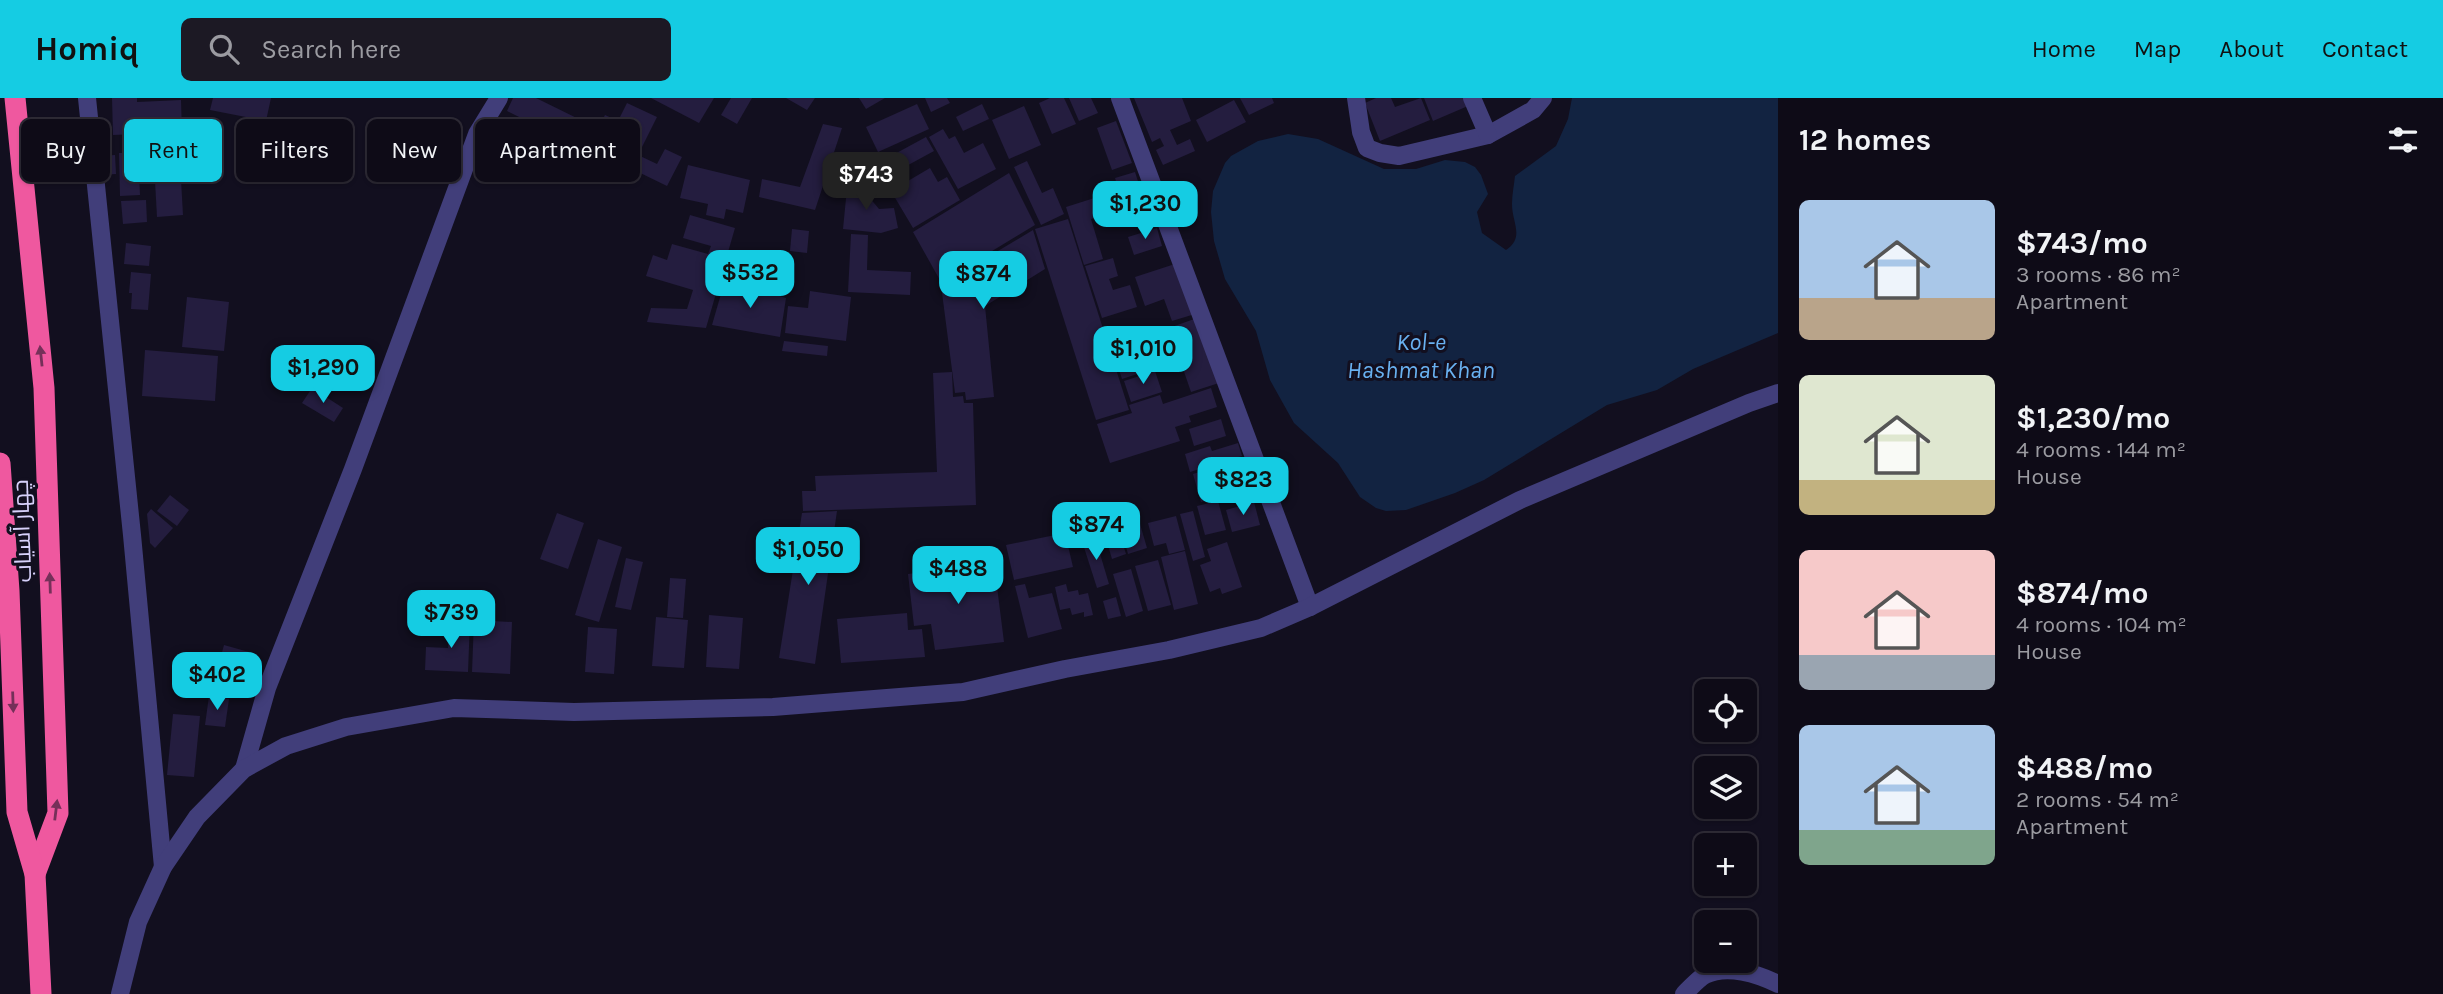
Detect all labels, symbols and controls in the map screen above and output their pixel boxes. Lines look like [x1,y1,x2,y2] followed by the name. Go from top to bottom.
[181,18,671,81] search box
[35,30,139,68] text: Homiq
[205,30,243,68] icon: search
[261,34,401,65] text: Search here
[2032,35,2096,63] text: Home
[2134,35,2181,63] text: Map
[2219,35,2284,63] text: About
[2322,35,2408,63] text: Contact
[21,119,110,182] chip: Buy
[124,119,222,182] chip: Rent
[236,119,353,182] chip: Filters
[367,119,461,182] chip: New
[475,119,640,182] chip: Apartment
[2384,121,2422,159] icon: filters
[1799,122,1931,158] text: 12 homes
[825,152,907,212] pin: $743
[838,161,894,188] text: $743
[1088,181,1202,241] pin: $1,230
[1109,190,1181,217] text: $1,230
[2016,225,2148,261] text: $743/mo
[1855,228,1939,312] icon: home
[709,250,791,310] pin: $532
[942,252,1024,311] pin: $874
[721,259,779,286] text: $532
[955,260,1011,287] text: $874
[2016,261,2181,288] text: 3 rooms · 86 m²
[2016,288,2128,315] text: Apartment
[1086,327,1200,386] pin: $1,010
[1347,328,1495,384] water label: Kol-e Hashmat Khan
[1109,335,1177,362] text: $1,010
[35,345,46,367] one-way arrow
[266,345,380,405] pin: $1,290
[287,354,359,381] text: $1,290
[2016,400,2170,436] text: $1,230/mo
[1855,403,1939,487] icon: home
[2016,436,2186,463] text: 4 rooms · 144 m²
[1202,458,1284,517] pin: $823
[2016,463,2082,490] text: House
[1214,466,1272,493] text: $823
[7,479,38,583] street label: چهار آسیاب
[1055,503,1137,562] pin: $874
[1068,511,1124,538] text: $874
[751,528,865,587] pin: $1,050
[772,536,844,563] text: $1,050
[917,546,999,606] pin: $488
[928,555,988,582] text: $488
[45,572,56,594] one-way arrow
[2016,575,2148,611] text: $874/mo
[1855,578,1939,662] icon: home
[410,590,492,650] pin: $739
[423,599,479,626] text: $739
[2016,611,2187,638] text: 4 rooms · 104 m²
[2016,638,2082,665] text: House
[176,652,258,712] pin: $402
[188,661,246,688] text: $402
[1694,679,1757,973] map controls
[1694,679,1757,742] button: locate
[8,691,19,713] one-way arrow
[2016,750,2153,786] text: $488/mo
[1855,753,1939,837] icon: home
[1694,756,1757,819] button: layers
[2016,786,2179,813] text: 2 rooms · 54 m²
[51,799,62,821] one-way arrow
[2016,813,2128,840] text: Apartment
[1694,833,1757,896] button: +
[1694,910,1757,973] button: −

